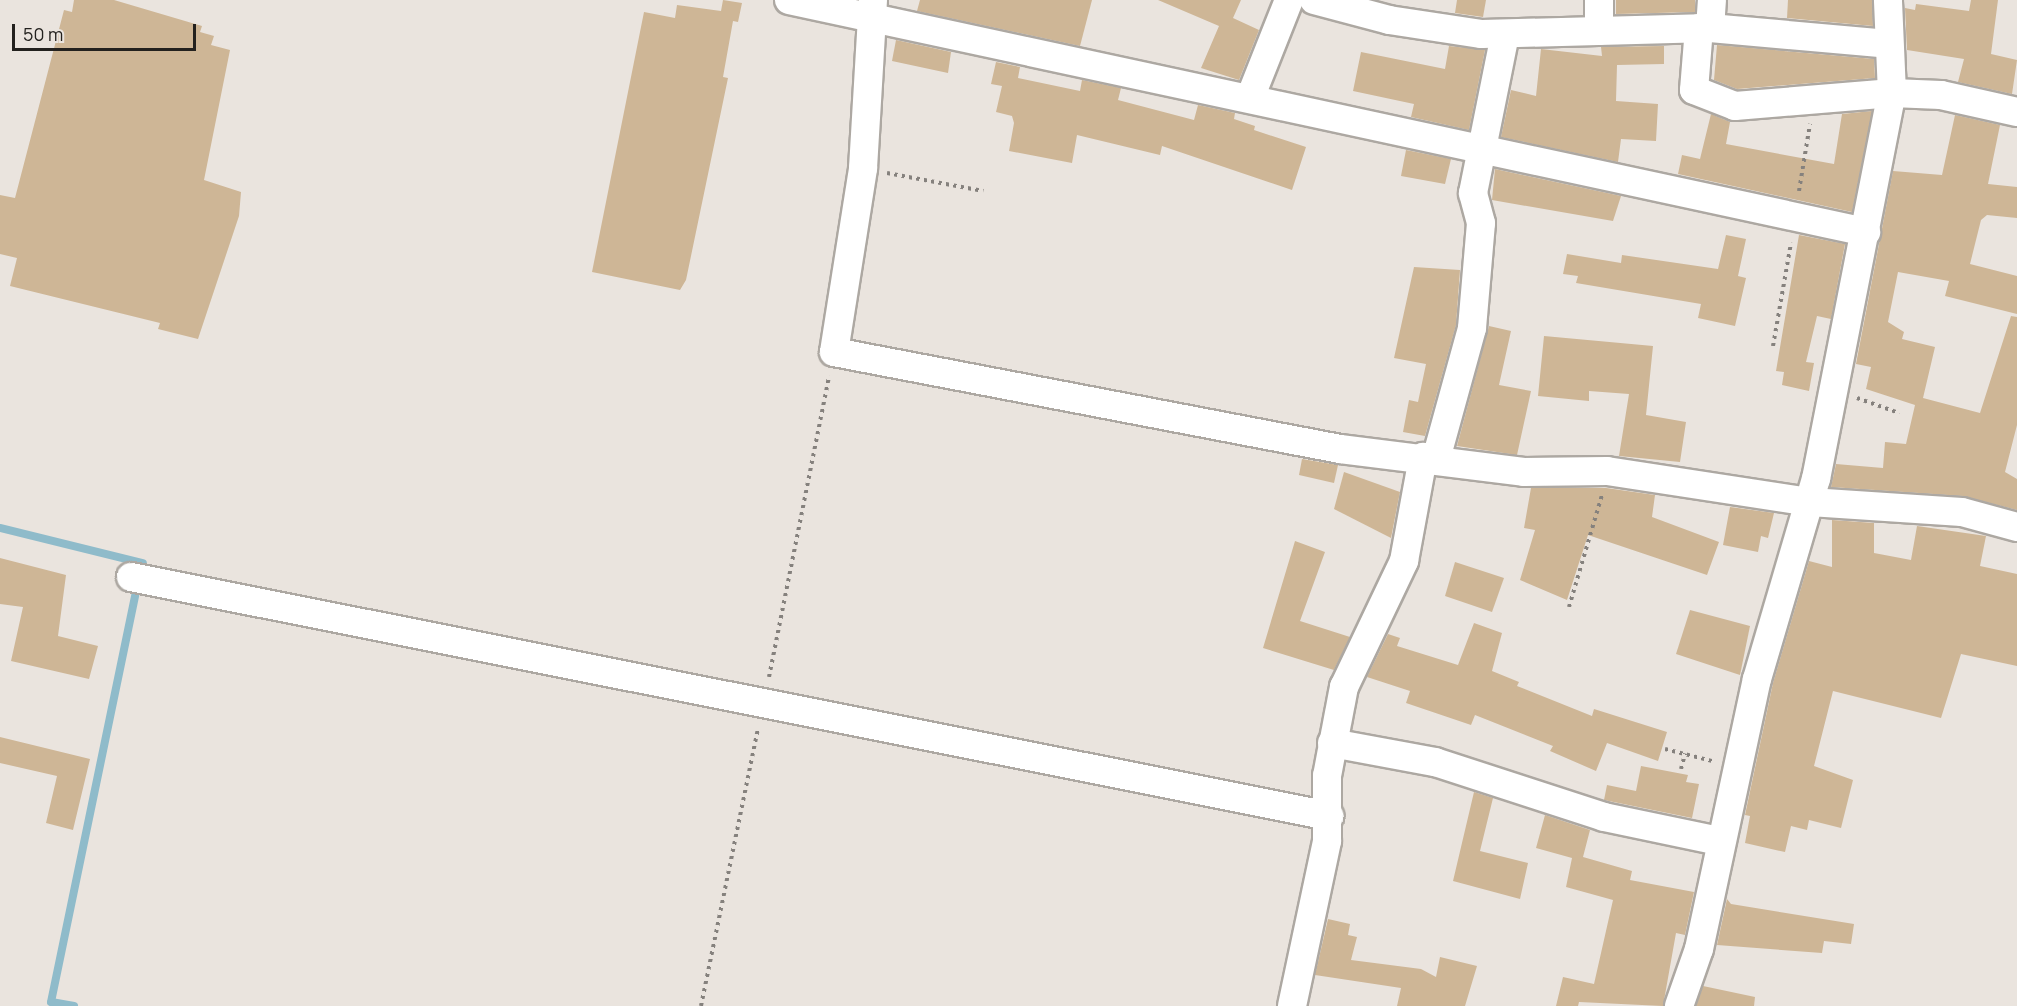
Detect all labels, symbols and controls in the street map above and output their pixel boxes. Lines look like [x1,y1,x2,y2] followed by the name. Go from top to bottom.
[15,12,200,50] scale bar
[23,22,63,46] text: 50 m

